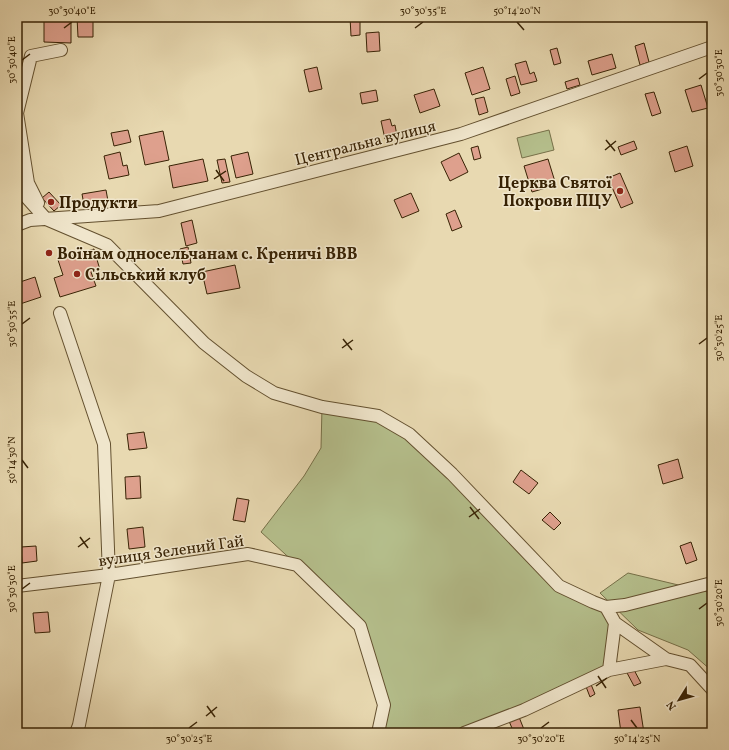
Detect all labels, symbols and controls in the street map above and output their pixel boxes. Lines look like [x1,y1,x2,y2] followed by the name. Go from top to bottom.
[48,4,96,18] text: 30°30'40"E
[400,4,446,18] text: 30°30'35"E
[493,4,541,18] text: 50°14'20"N
[5,36,19,84] text: 30°30'40"E
[712,49,726,97] text: 30°30'30"E
[293,116,438,172] street label: Центральна вулиця
[498,173,612,213] place label: Церква Святої Покрови ПЦУ
[615,186,625,196] marker: Церква Святої Покрови ПЦУ
[59,193,138,215] place label: Продукти
[46,197,56,207] marker: Продукти
[57,244,358,266] place label: Воїнам односельчанам с. Креничі ВВВ
[44,248,54,258] marker: Воїнам односельчанам с. Креничі ВВВ
[85,265,206,287] place label: Сільський клуб
[72,269,82,279] marker: Сільський клуб
[5,301,19,347] text: 30°30'35"E
[712,315,726,361] text: 30°30'25"E
[5,436,19,484] text: 50°14'30"N
[97,531,246,573] street label: вулиця Зелений Гай
[5,565,19,613] text: 30°30'30"E
[712,579,726,627] text: 30°30'20"E
[659,680,699,720] north arrow
[664,697,681,713] text: N
[166,732,212,746] text: 30°30'25"E
[517,732,565,746] text: 30°30'20"E
[614,732,661,746] text: 50°14'25"N

